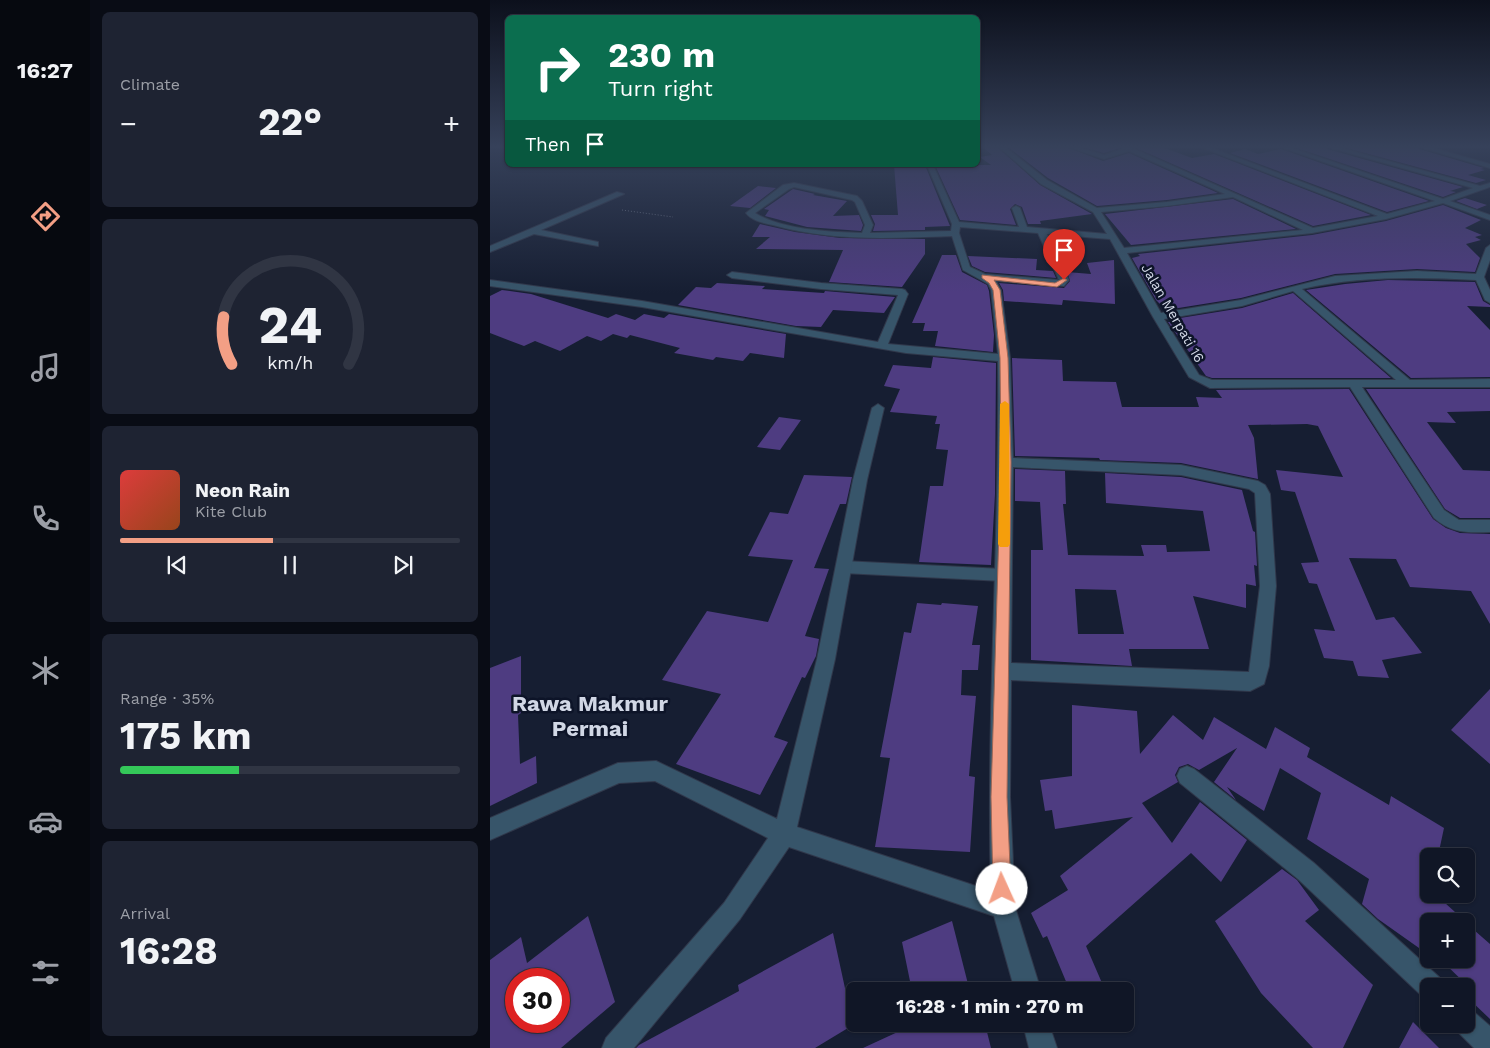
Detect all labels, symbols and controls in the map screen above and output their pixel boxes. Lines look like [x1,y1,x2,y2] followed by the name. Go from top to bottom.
[608,34,715,76] text: 230 m
[525,35,590,100] icon: right
[17,58,73,83] text: 16:27
[120,75,180,94] text: Climate
[608,76,713,101] text: Turn right
[258,100,322,144] text: 22°
[120,107,137,140] text: −
[443,107,460,140] text: +
[581,130,609,158] icon: arrive
[525,133,571,156] text: Then
[28,199,63,234] icon: directions
[1043,229,1085,280] pin
[1050,236,1078,264] icon: arrive
[1138,261,1208,365] street label: Jalan Merpati 16
[258,295,322,356] text: 24
[28,350,63,385] icon: music
[267,352,313,373] text: km/h
[195,479,290,502] text: Neon Rain
[28,501,63,536] icon: phone
[195,502,267,521] text: Kite Club
[163,551,191,579] icon: previous
[276,551,304,579] icon: pause
[389,551,417,579] icon: next
[28,653,63,688] icon: climate
[120,689,214,708] text: Range · 35%
[512,691,669,741] district label: Rawa Makmur Permai
[120,714,251,758] text: 175 km
[28,804,63,839] icon: car
[1420,848,1475,1033] map controls
[1420,848,1475,903] button: search
[975,862,1027,914] position arrow
[120,904,170,923] text: Arrival
[1420,913,1475,968] button: +
[120,929,218,973] text: 16:28
[28,955,63,990] icon: filters
[505,968,570,1033] speed limit sign: 30
[1420,978,1475,1033] button: −
[896,995,1084,1018] text: 16:28 · 1 min · 270 m

